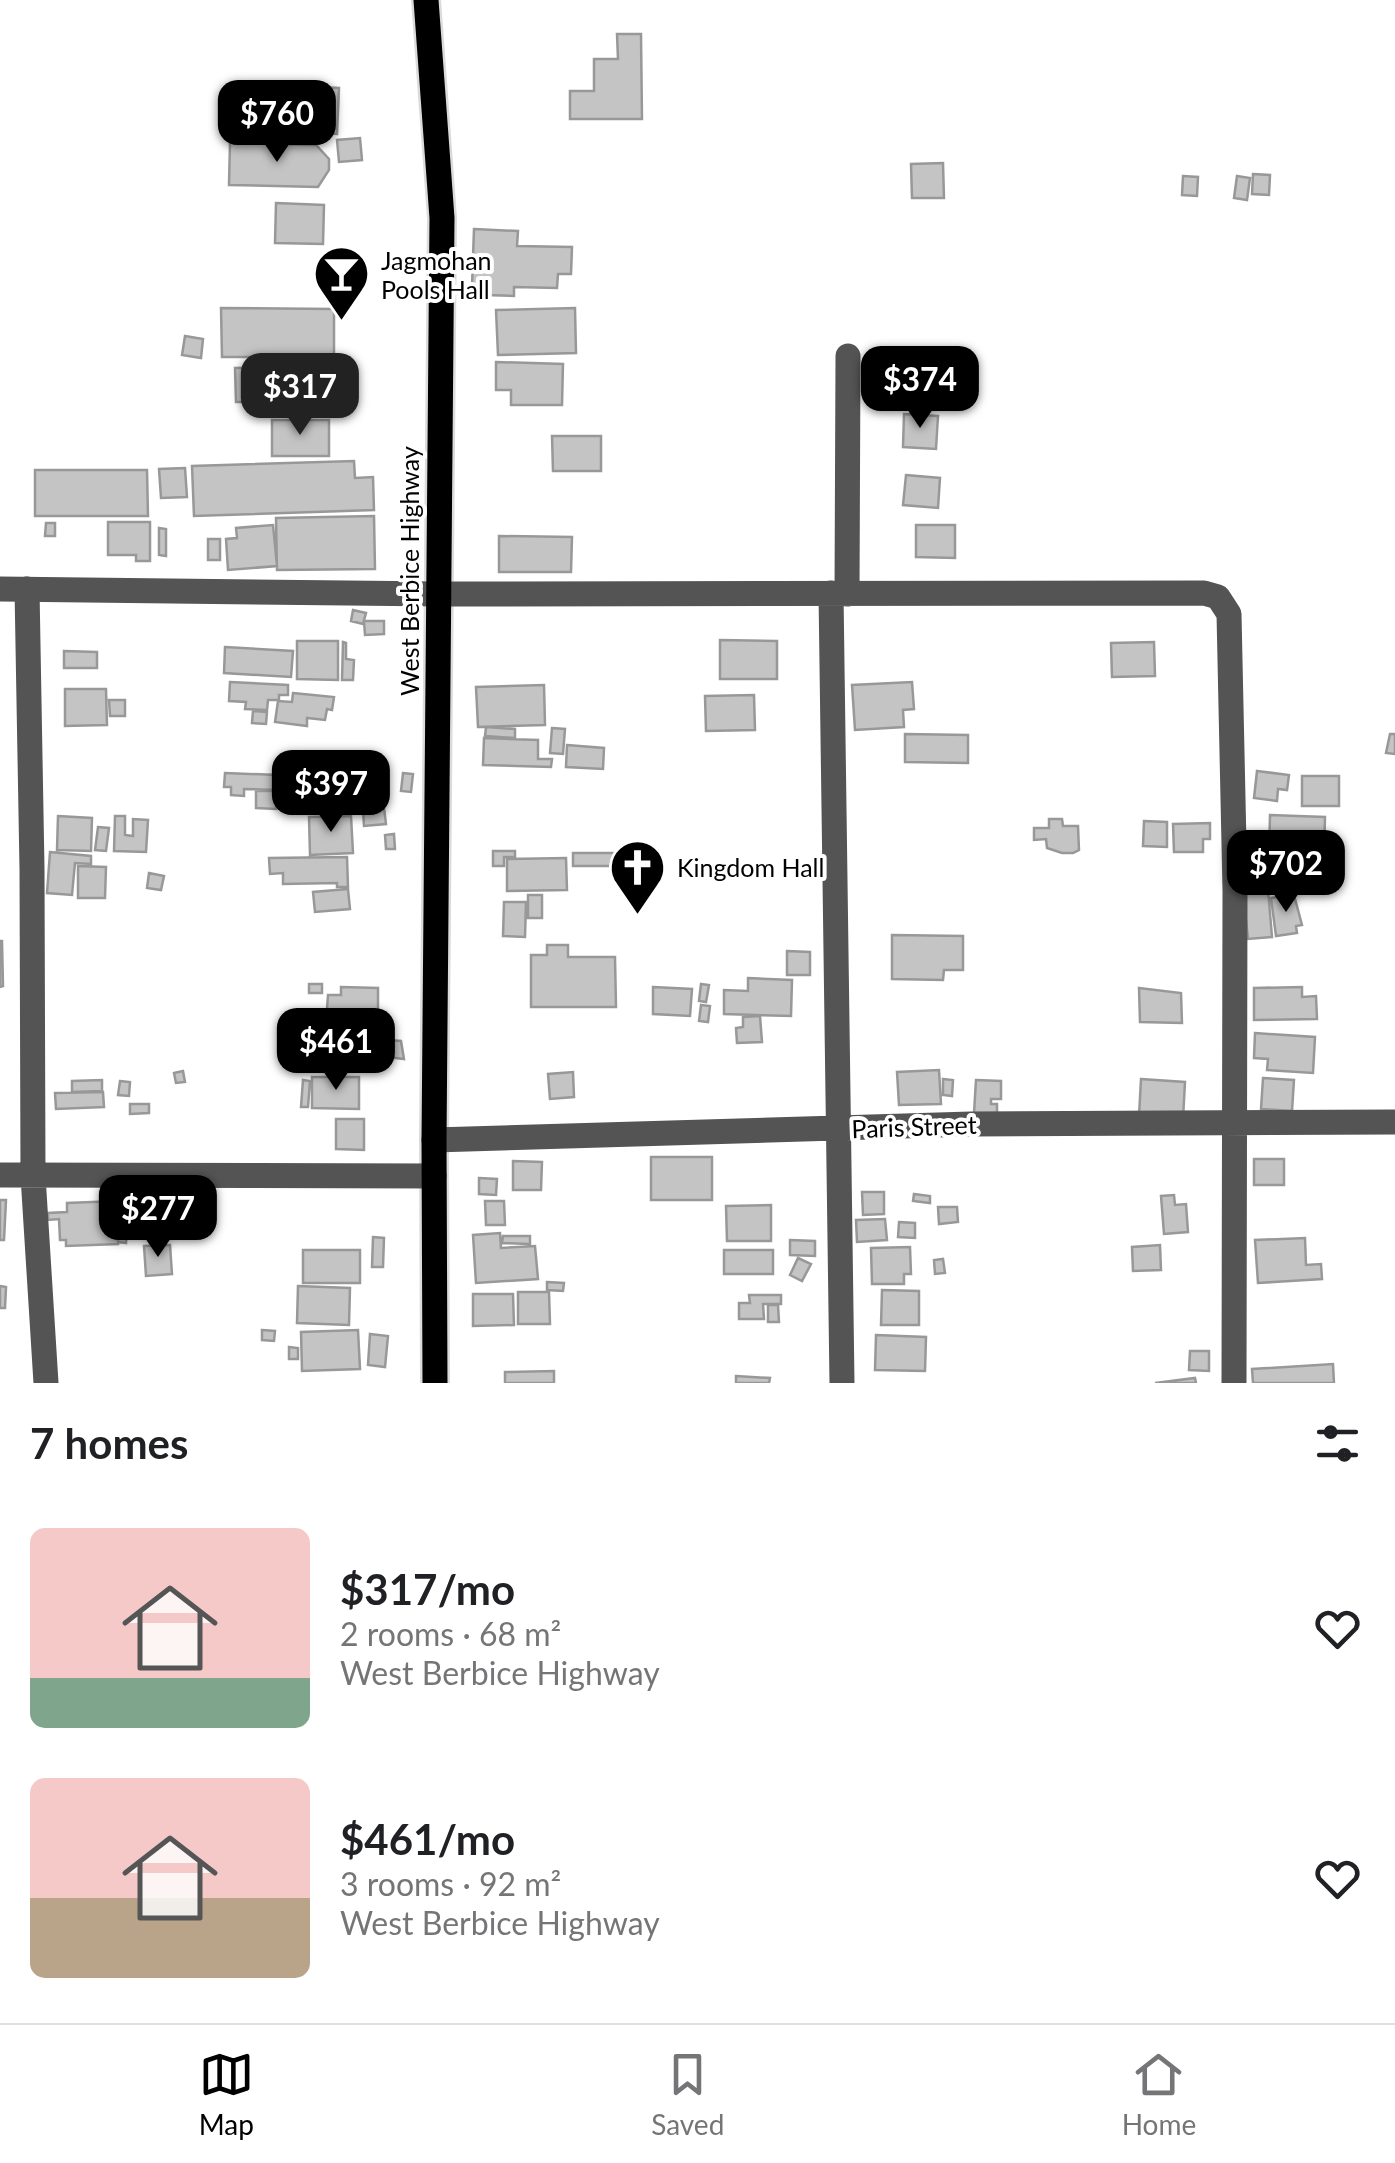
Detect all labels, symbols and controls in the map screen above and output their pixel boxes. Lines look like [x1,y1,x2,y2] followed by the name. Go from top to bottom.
[218,80,336,165] pin: $760
[240,93,314,132] text: $760
[312,244,372,323] bar icon: Jagmohan Pools Hall
[381,245,492,304] place label: Jagmohan Pools Hall
[861,346,979,431] pin: $374
[241,353,359,438] pin: $317
[883,359,957,398] text: $374
[263,366,337,405] text: $317
[394,446,424,696] street label: West Berbice Highway
[272,750,390,835] pin: $397
[294,763,368,802] text: $397
[1227,830,1345,915] pin: $702
[608,837,668,916] church icon: Kingdom Hall
[1249,843,1323,882] text: $702
[677,852,824,882] place label: Kingdom Hall
[277,1008,395,1093] pin: $461
[299,1021,373,1060] text: $461
[851,1109,977,1143] street label: Paris Street
[99,1175,217,1260] pin: $277
[121,1188,195,1227] text: $277
[1310,1416,1365,1471] icon: filters
[30,1418,188,1468] text: 7 homes
[340,1564,515,1614] text: $317/mo
[110,1568,230,1688] icon: home
[1310,1601,1365,1656] icon: heart
[340,1614,561,1653] text: 2 rooms · 68 m²
[340,1653,660,1692] text: West Berbice Highway
[340,1814,515,1864] text: $461/mo
[110,1818,230,1938] icon: home
[1310,1851,1365,1906] icon: heart
[340,1864,561,1903] text: 3 rooms · 92 m²
[340,1903,660,1942] text: West Berbice Highway
[199,2047,254,2141] tab: Map
[651,2047,724,2141] tab: Saved
[1122,2047,1196,2141] tab: Home

